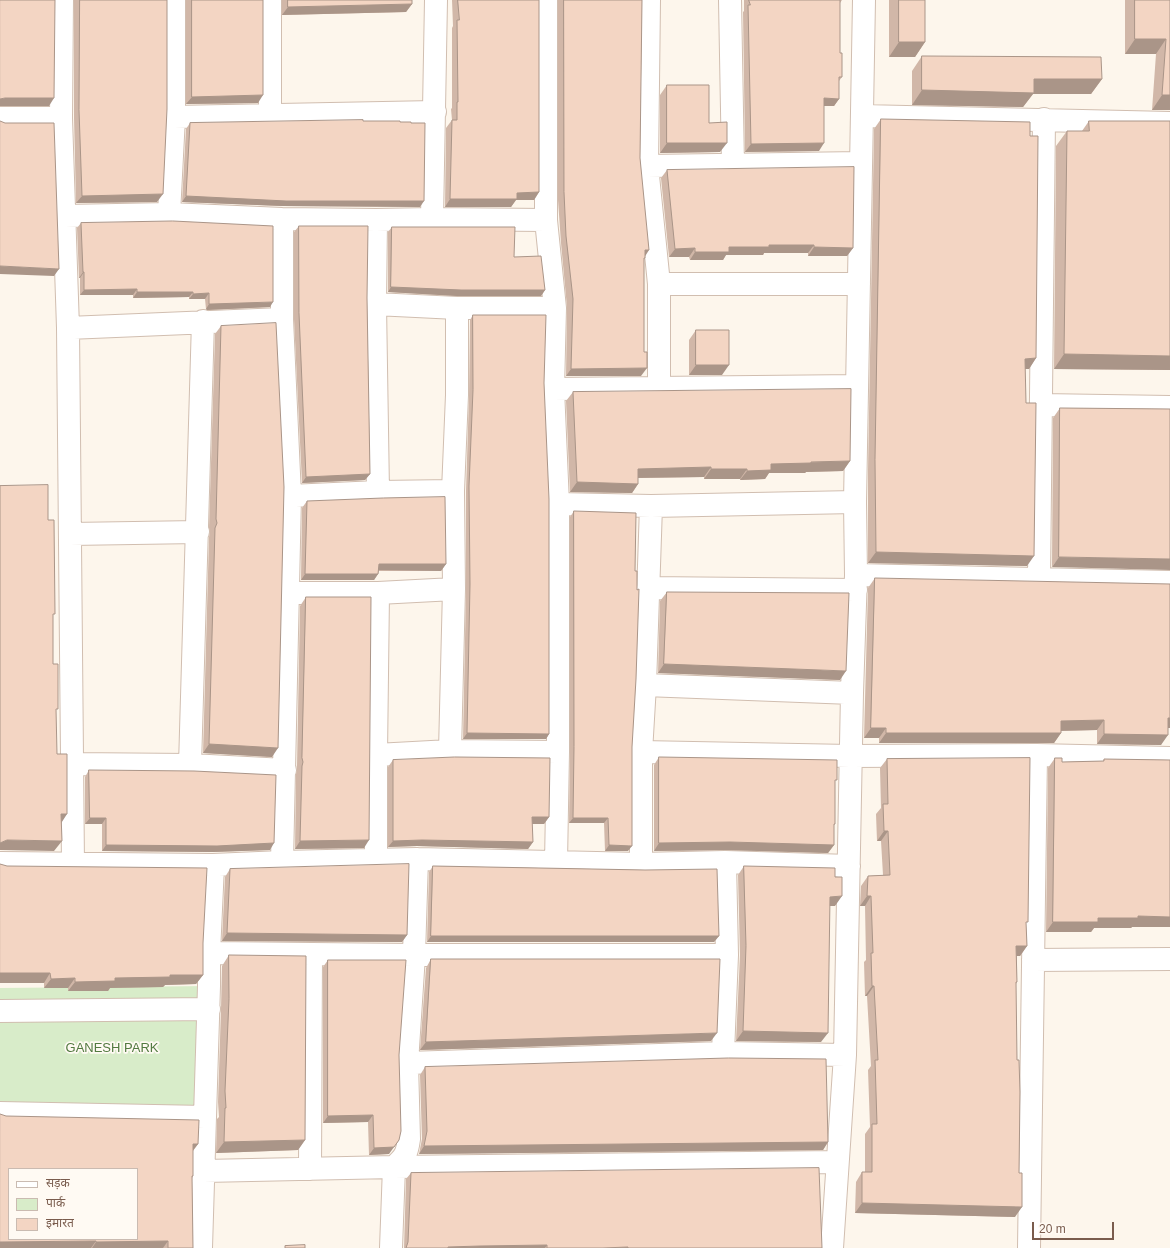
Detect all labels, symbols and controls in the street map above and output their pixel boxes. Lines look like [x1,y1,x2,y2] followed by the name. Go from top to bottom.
[66,1040,158,1056] park label: GANESH PARK
[8,1168,138,1240] legend
[46,1176,70,1190] text: सड़क
[46,1196,65,1210] text: पार्क
[1034,1214,1116,1240] scale bar
[46,1216,74,1230] text: इमारत
[1039,1222,1066,1236] text: 20 m

